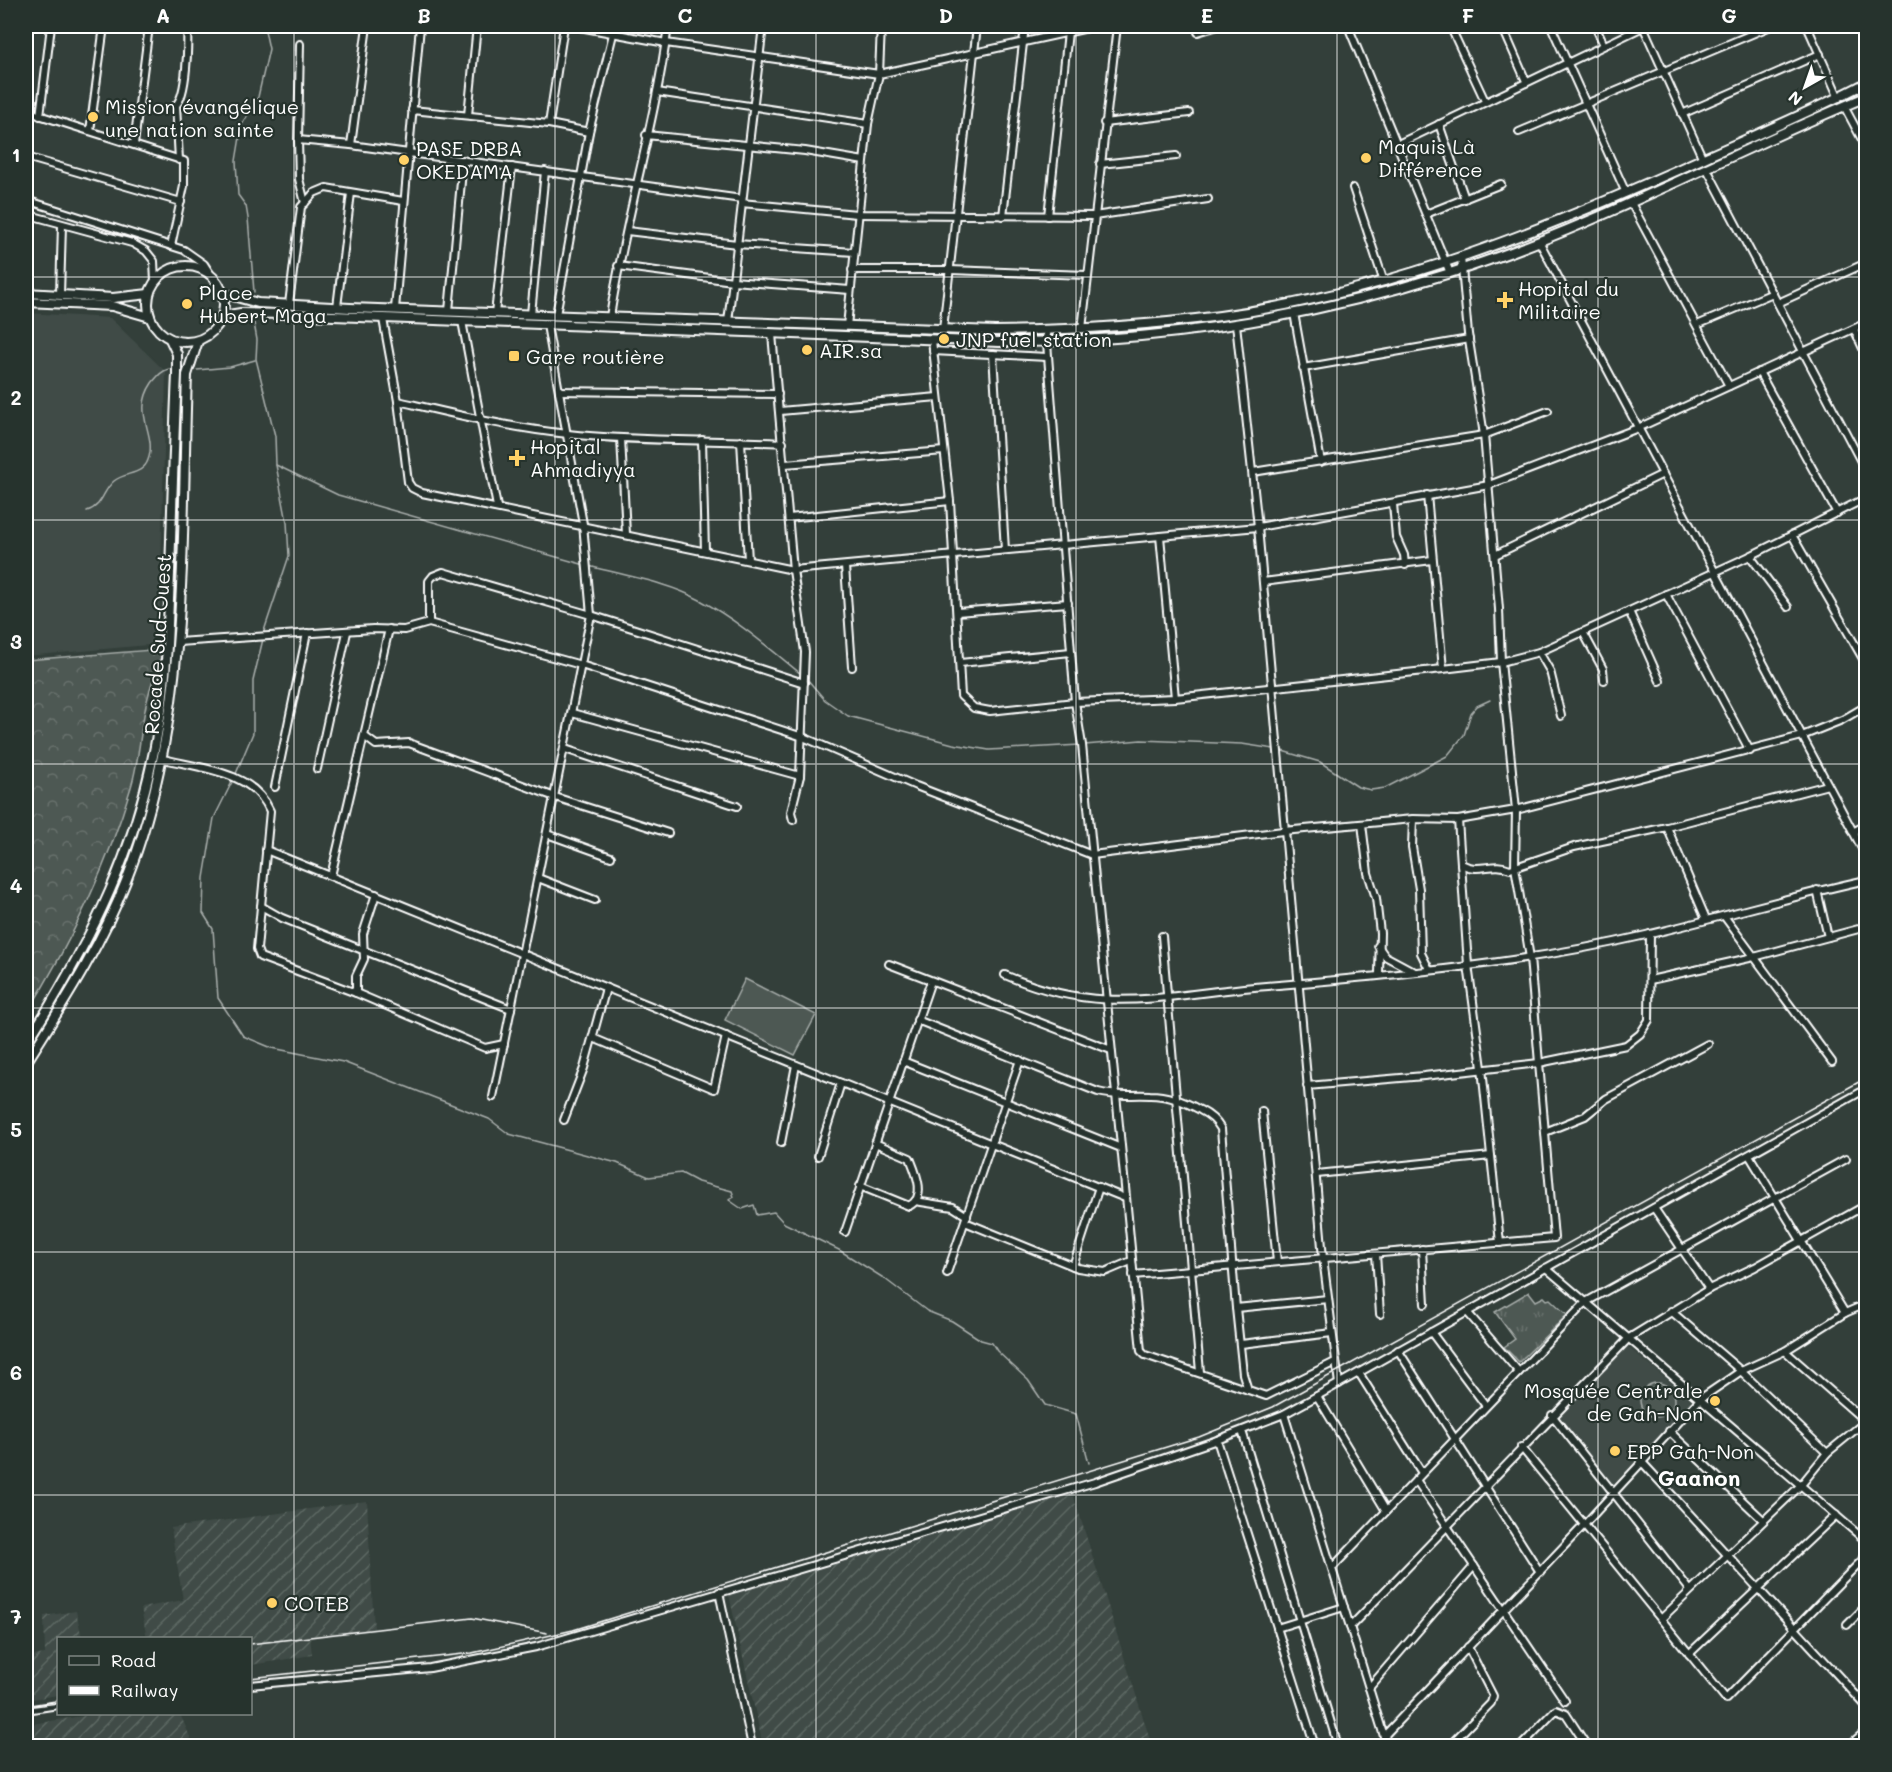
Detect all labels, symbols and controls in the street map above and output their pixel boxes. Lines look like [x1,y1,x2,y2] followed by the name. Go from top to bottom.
[156,2,170,28] text: A
[417,2,431,28] text: B
[678,2,693,28] text: C
[939,2,953,28] text: D
[1201,2,1213,28] text: E
[1462,2,1475,28] text: F
[1721,2,1737,28] text: G
[1775,57,1835,117] north arrow
[1784,87,1806,111] text: N
[105,93,299,142] place label: Mission évangélique une nation sainte
[86,110,100,124] marker: Mission évangélique une nation sainte
[1378,133,1483,182] place label: Maquis Là Différence
[416,135,522,184] place label: PASE DRBA OKEDAMA
[12,141,20,167] text: 1
[1359,151,1373,165] marker: Maquis Là Différence
[397,153,411,167] marker: PASE DRBA OKEDAMA
[1518,275,1619,324] place label: Hopital du Militaire
[199,279,327,328] place label: Place Hubert Maga
[1496,291,1514,309] marker: Hopital du Militaire
[180,297,194,311] marker: Place Hubert Maga
[956,326,1112,352] place label: JNP fuel station
[937,332,951,346] marker: JNP fuel station
[819,337,883,363] place label: AIR.sa
[526,343,665,369] place label: Gare routière
[800,343,814,357] marker: AIR.sa
[507,349,521,363] marker: Gare routière
[10,384,22,410] text: 2
[530,433,636,482] place label: Hopital Ahmadiyya
[508,449,526,467] marker: Hopital Ahmadiyya
[138,553,176,735] street label: Rocade Sud-Ouest
[10,628,22,654] text: 3
[10,872,23,898] text: 4
[10,1116,22,1142] text: 5
[10,1359,22,1385] text: 6
[1524,1377,1703,1426] place label: Mosquée Centrale de Gah-Non
[1708,1394,1722,1408] marker: Mosquée Centrale de Gah-Non
[1627,1438,1754,1464] place label: EPP Gah-Non
[1608,1444,1622,1458] marker: EPP Gah-Non
[1658,1463,1740,1492] district label: Gaanon
[284,1590,349,1616] place label: COTEB
[265,1596,279,1610] marker: COTEB
[10,1603,22,1629] text: 7
[57,1637,252,1715] legend
[111,1648,156,1672] text: Road
[111,1678,178,1702] text: Railway

